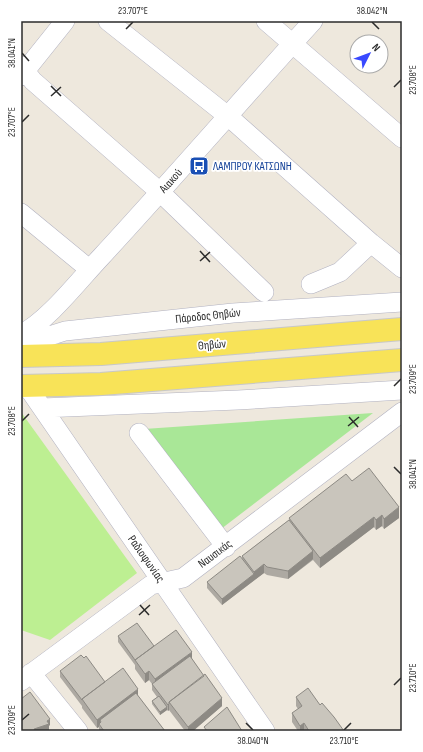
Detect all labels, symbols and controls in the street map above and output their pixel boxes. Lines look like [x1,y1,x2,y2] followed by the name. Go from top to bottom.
[118,5,148,17] text: 23.707°E
[357,5,388,17] text: 38.042°N
[349,34,389,74] north arrow
[6,38,18,68] text: 38.041°N
[369,41,383,54] text: N
[407,65,419,95] text: 23.708°E
[6,107,18,137] text: 23.707°E
[188,155,210,177] bus stop icon: ΛΑΜΠΡΟΥ ΚΑΤΣΩΝΗ
[212,159,292,174] place label: ΛΑΜΠΡΟΥ ΚΑΤΣΩΝΗ
[156,166,186,197] street label: Αιακού
[175,305,242,327] street label: Πάροδος Θηβών
[197,336,227,354] street label: Θηβών
[407,364,419,394] text: 23.709°E
[6,406,18,436] text: 23.708°E
[407,459,419,489] text: 38.041°N
[124,532,168,586] street label: Ραδιοφωνίας
[195,536,235,572] street label: Ναυσικάς
[407,664,419,693] text: 23.710°E
[6,705,18,735] text: 23.709°E
[237,735,269,747] text: 38.040°N
[330,735,359,747] text: 23.710°E

